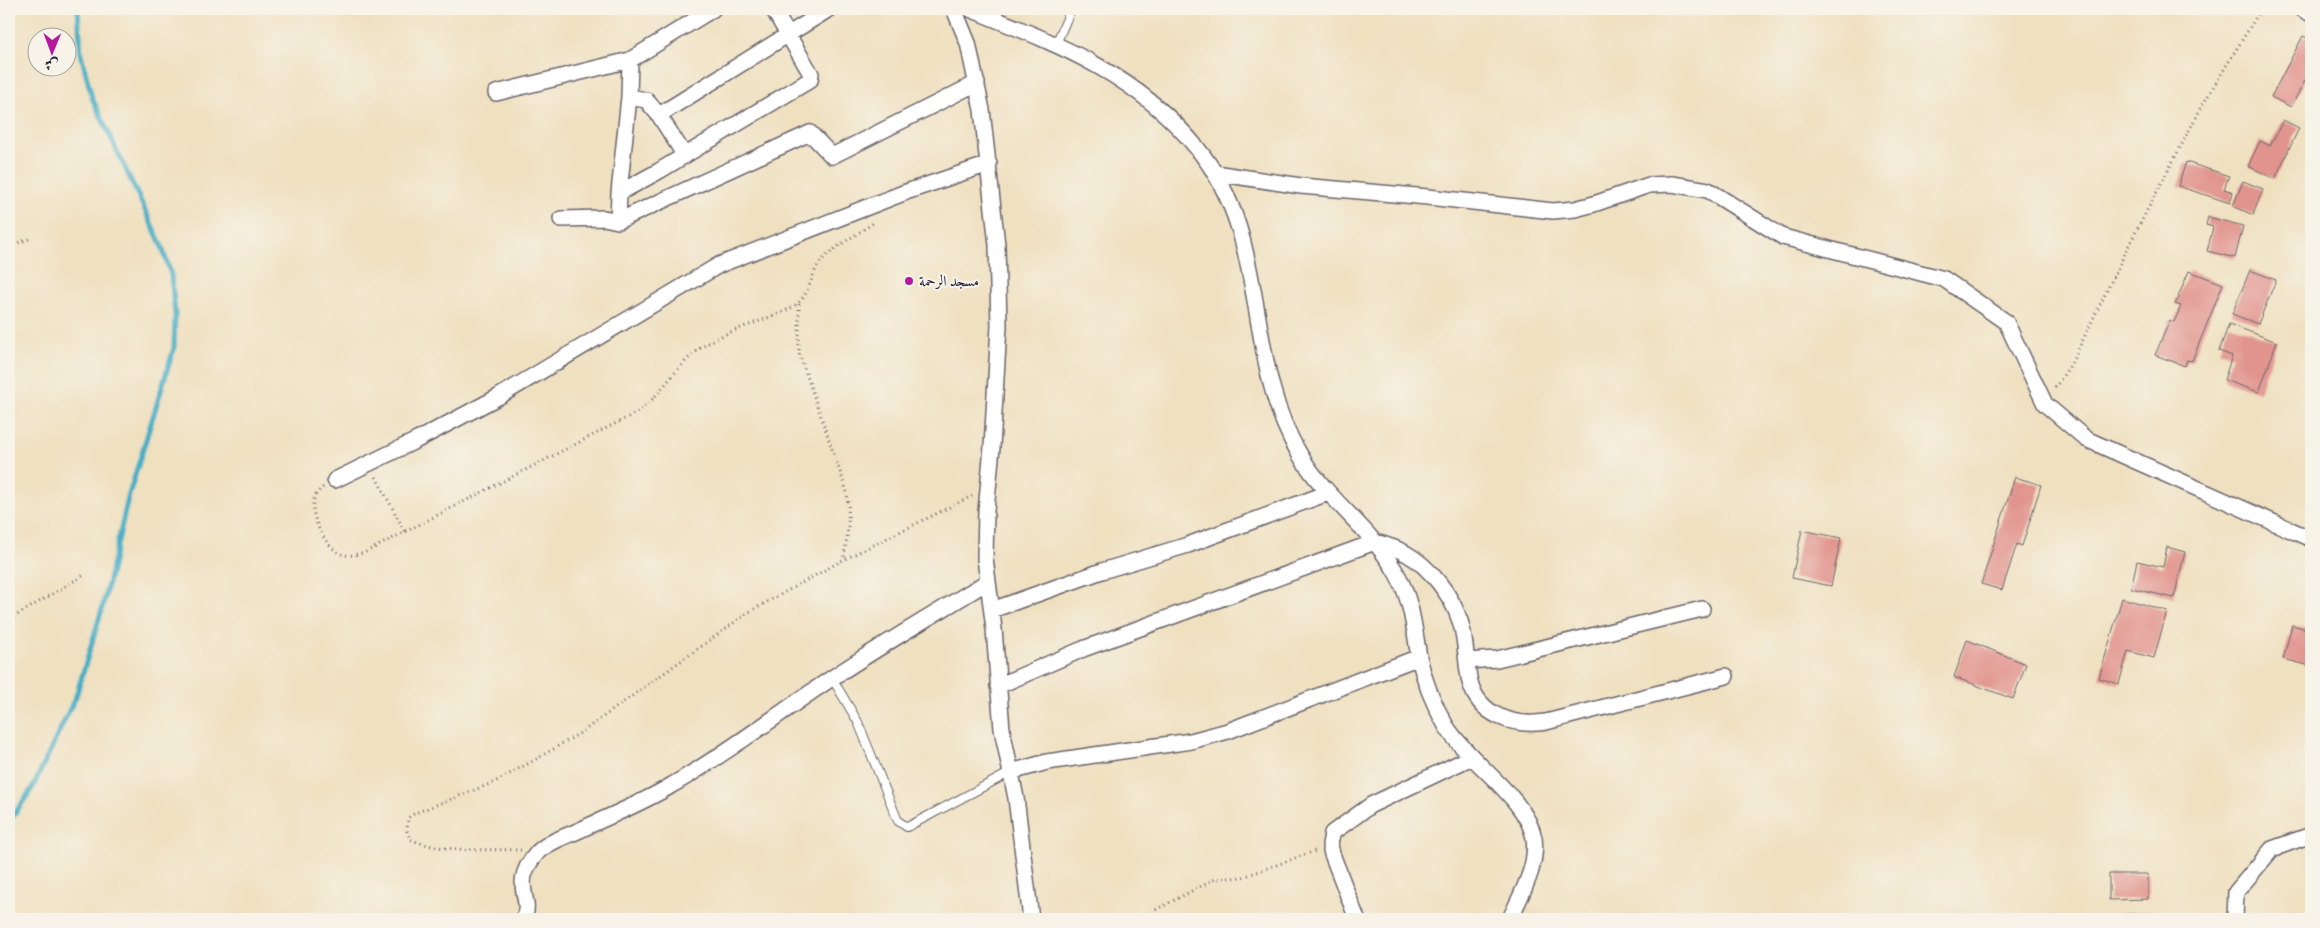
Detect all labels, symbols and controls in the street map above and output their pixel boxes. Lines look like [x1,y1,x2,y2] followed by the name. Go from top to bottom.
[28,28,78,78] north arrow
[45,56,59,73] text: ش
[919,272,979,290] place label: مسجد الرحمة
[903,275,915,287] marker: مسجد الرحمة

